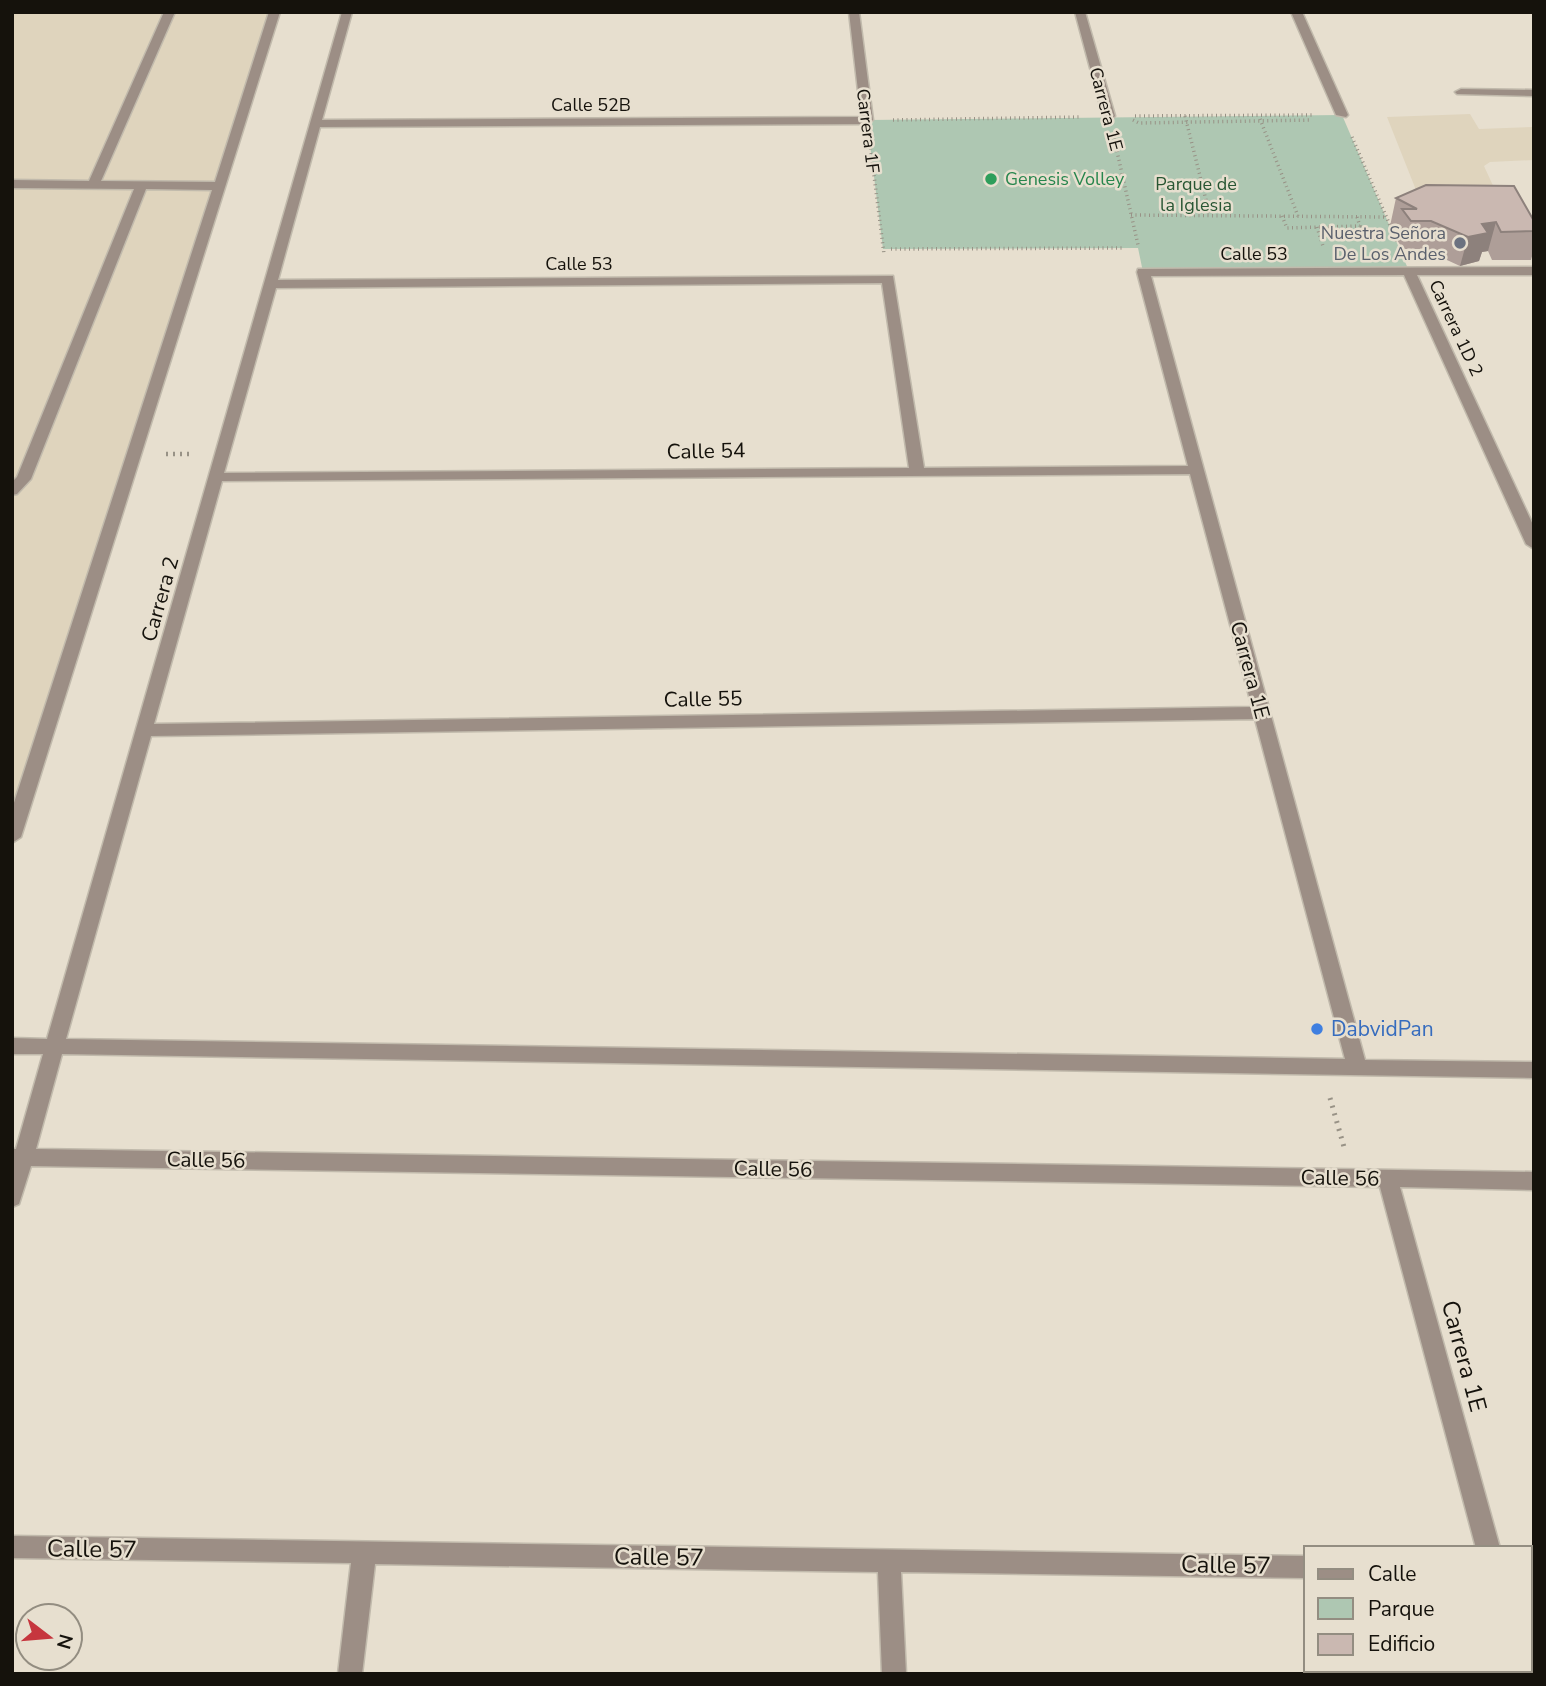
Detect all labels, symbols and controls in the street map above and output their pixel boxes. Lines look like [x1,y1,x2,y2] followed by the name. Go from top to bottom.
[1083,65,1129,153] street label: Carrera 1E
[851,87,885,175] street label: Carrera 1F
[551,93,631,117] street label: Calle 52B
[1005,167,1125,191] place label: Genesis Volley
[983,171,999,187] marker: Genesis Volley
[1155,172,1237,217] park label: Parque de la Iglesia
[1321,221,1446,266] place label: Nuestra Señora De Los Andes
[1452,235,1468,251] marker: Nuestra Señora De Los Andes
[1220,242,1288,266] street label: Calle 53
[545,252,613,276] street label: Calle 53
[1423,276,1489,380] street label: Carrera 1D 2
[666,436,746,466] street label: Calle 54
[134,553,186,645] street label: Carrera 2
[1224,618,1276,722] street label: Carrera 1E
[663,684,743,714] street label: Calle 55
[1331,1015,1434,1043] place label: DabvidPan
[1309,1021,1325,1037] marker: DabvidPan
[166,1145,246,1175] street label: Calle 56
[733,1154,813,1184] street label: Calle 56
[1300,1163,1380,1193] street label: Calle 56
[1434,1297,1494,1415] street label: Carrera 1E
[47,1532,137,1566] street label: Calle 57
[614,1540,704,1574] street label: Calle 57
[1304,1546,1532,1672] legend
[1181,1548,1271,1582] street label: Calle 57
[1368,1560,1416,1588] text: Calle
[1368,1595,1435,1623] text: Parque
[14,1602,84,1672] north arrow
[1368,1630,1435,1658] text: Edificio
[50,1631,79,1652] text: N

